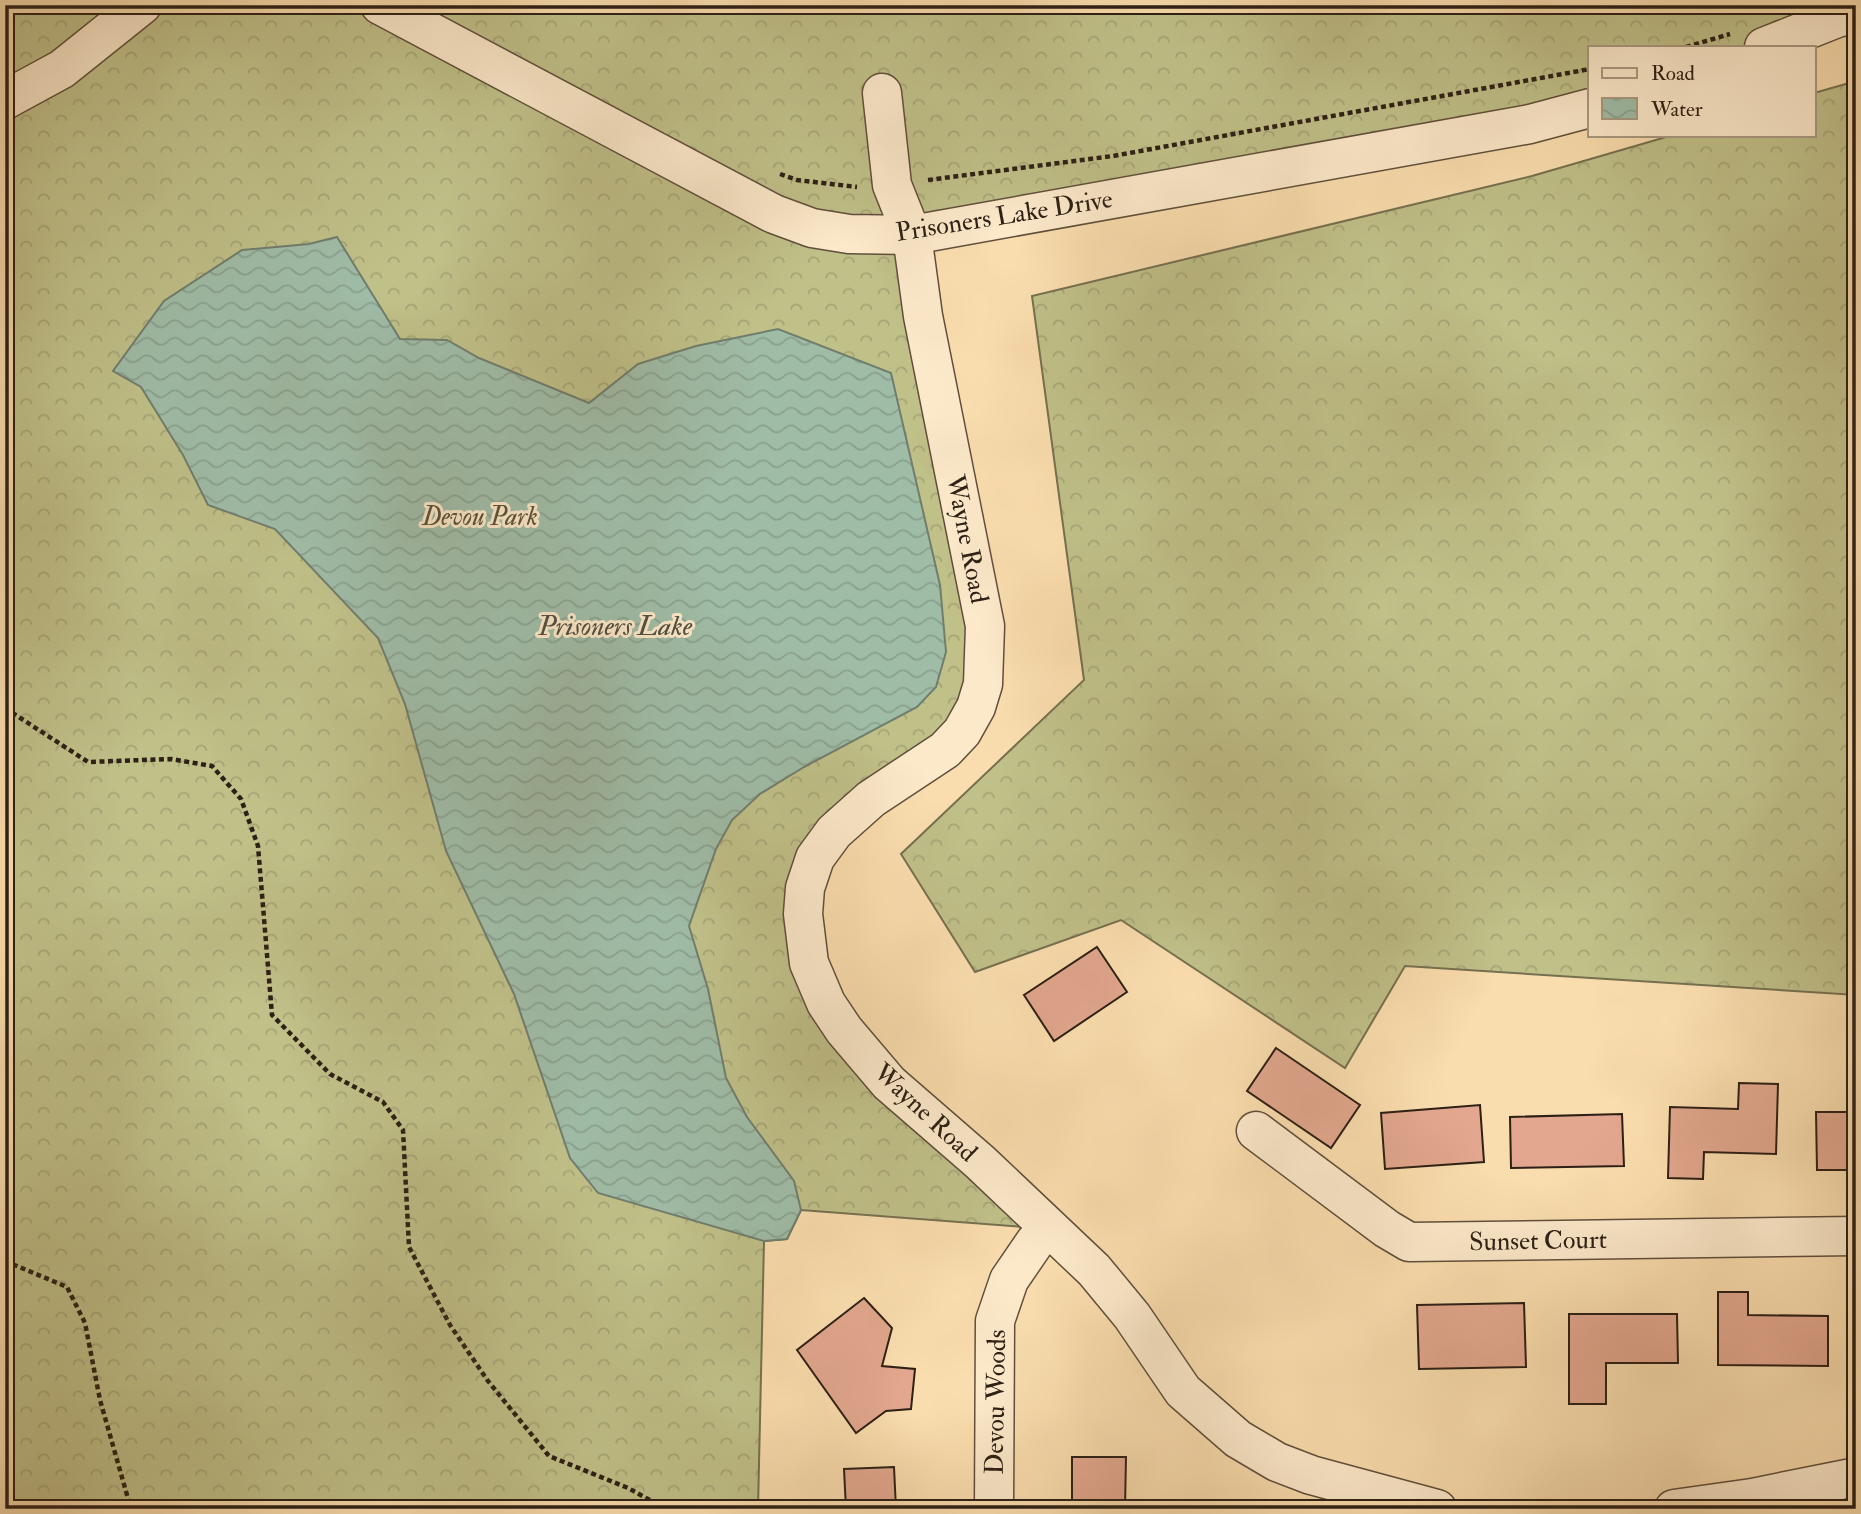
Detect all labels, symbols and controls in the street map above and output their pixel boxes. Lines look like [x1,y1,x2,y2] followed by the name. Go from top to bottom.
[1588,46,1815,136] legend
[1651,60,1696,87] text: Road
[1650,96,1703,123] text: Water
[894,183,1115,249] street label: Prisoners Lake Drive
[939,471,995,606] street label: Wayne Road
[421,501,538,533] park label: Devou Park
[537,609,693,644] water label: Prisoners Lake
[866,1056,984,1169] street label: Wayne Road
[1469,1224,1607,1258] street label: Sunset Court
[979,1329,1013,1475] street label: Devou Woods

